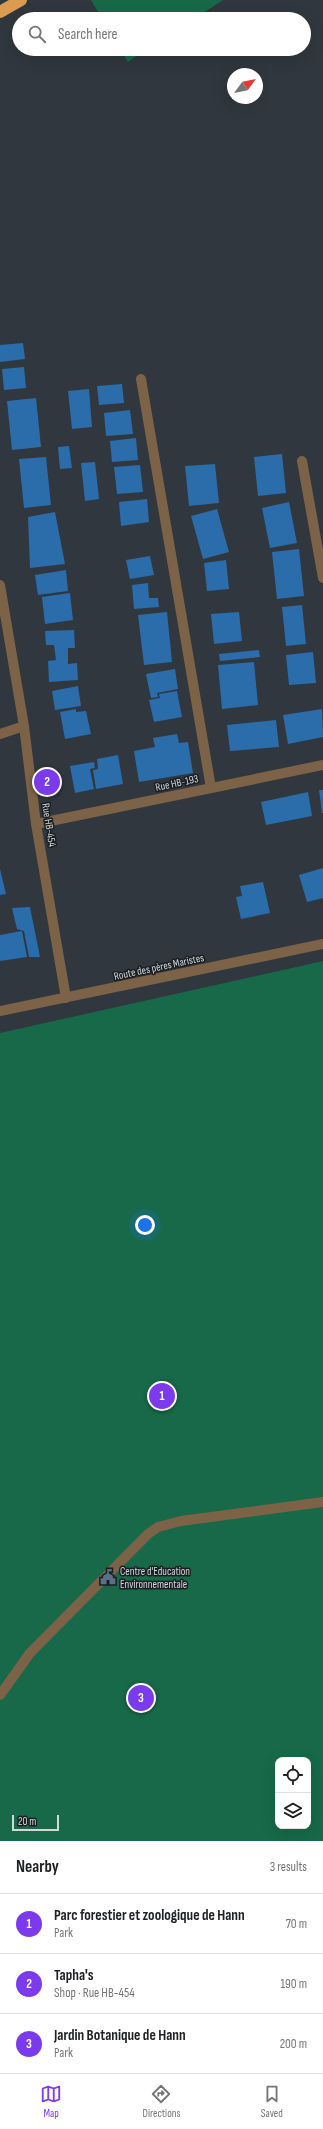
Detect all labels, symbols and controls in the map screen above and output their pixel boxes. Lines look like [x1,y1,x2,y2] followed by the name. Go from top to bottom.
[12,12,311,56] search box
[26,23,48,45] icon: search
[58,25,118,44] text: Search here
[227,68,263,104] north arrow
[34,767,60,797] pin: 2
[154,772,200,794] street label: Rue HB-193
[39,802,59,848] street label: Rue HB-454
[113,951,205,983] street label: Route des pères Maristes
[135,1215,155,1235] your location
[149,1381,175,1411] pin: 1
[120,1565,190,1591] place label: Centre d'Education Environnementale
[99,1568,117,1586] public building icon: Centre d'Education Environnementale
[128,1683,154,1713] pin: 3
[275,1757,311,1829] map controls
[275,1757,311,1793] button: locate
[275,1793,311,1829] button: layers
[12,1813,59,1832] scale bar
[18,1815,36,1828] text: 20 m
[16,1857,59,1877] text: Nearby
[270,1859,307,1875] text: 3 results
[54,1906,245,1925] text: Parc forestier et zoologique de Hann
[26,1916,32,1932] text: 1
[286,1916,307,1932] text: 70 m
[54,1925,73,1941] text: Park
[54,1966,94,1985] text: Tapha's
[26,1976,32,1992] text: 2
[280,1976,307,1992] text: 190 m
[54,1985,135,2001] text: Shop · Rue HB-454
[54,2026,186,2045] text: Jardin Botanique de Hann
[26,2036,32,2052] text: 3
[280,2036,307,2052] text: 200 m
[54,2045,73,2061] text: Park
[40,2083,62,2120] tab: Map
[143,2083,180,2120] tab: Directions
[261,2083,283,2120] tab: Saved

